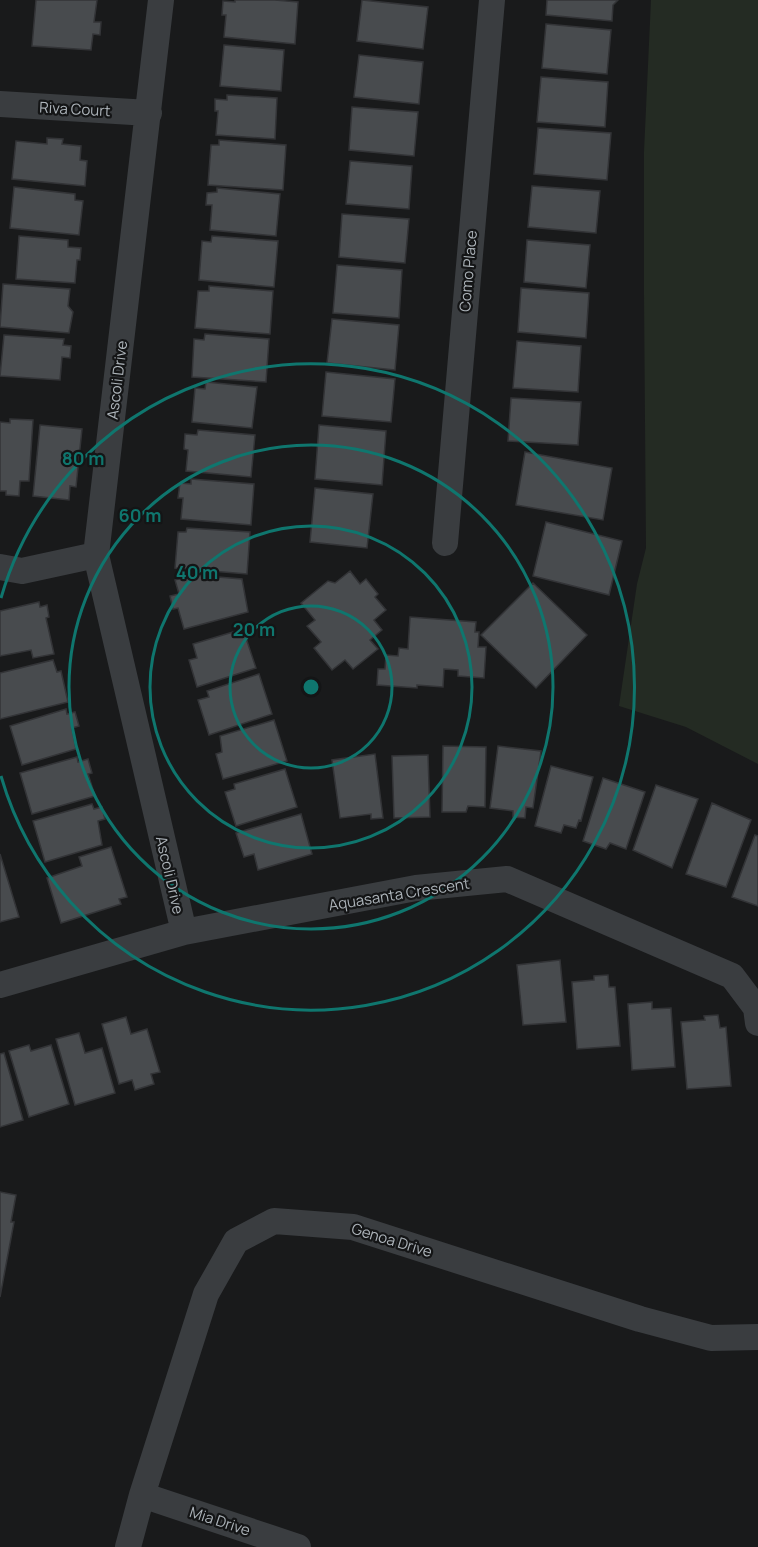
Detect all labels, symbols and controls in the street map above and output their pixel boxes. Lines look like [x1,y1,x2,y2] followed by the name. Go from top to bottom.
[39,97,111,121] street label: Riva Court
[454,229,482,313] street label: Como Place
[102,339,132,421] street label: Ascoli Drive
[62,446,104,470] text: 80 m
[119,503,161,527] text: 60 m
[176,560,218,584] text: 40 m
[233,617,275,641] text: 20 m
[301,677,321,697] centre of rings
[151,834,189,916] street label: Ascoli Drive
[327,873,471,915] street label: Aquasanta Crescent
[349,1218,435,1262] street label: Genoa Drive
[187,1501,253,1541] street label: Mia Drive

